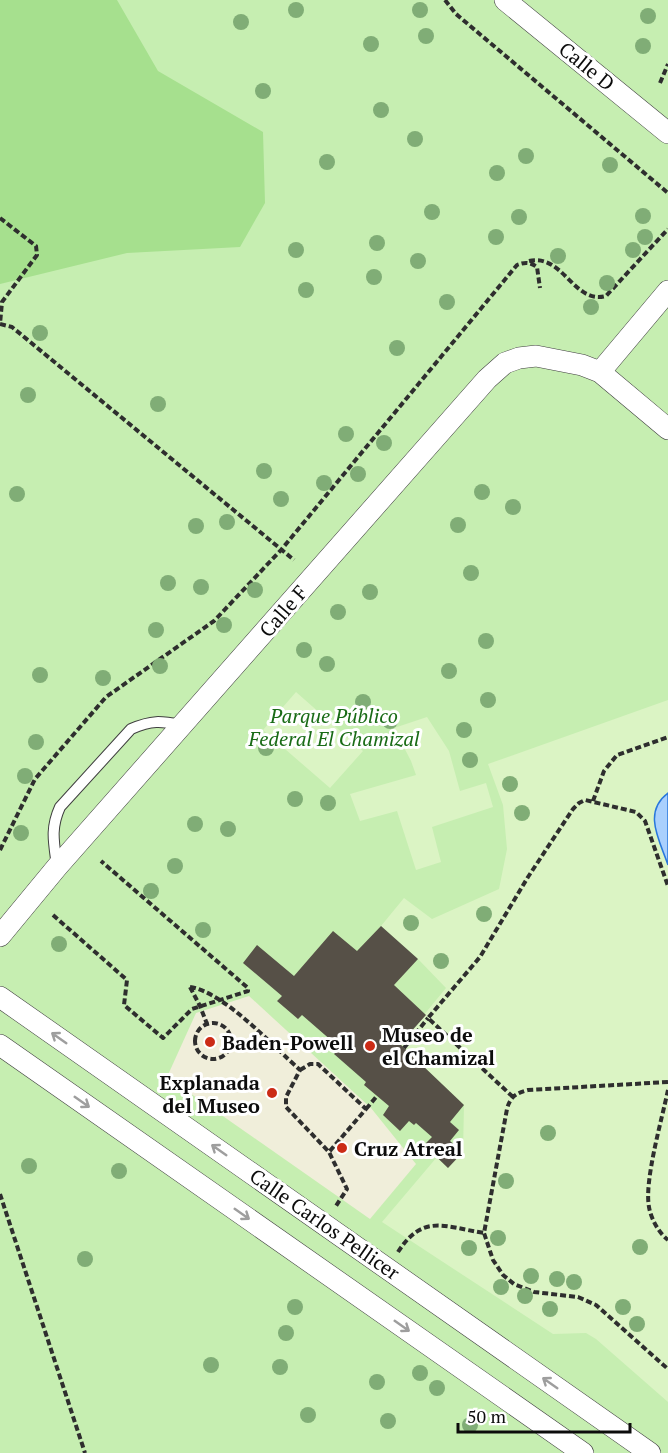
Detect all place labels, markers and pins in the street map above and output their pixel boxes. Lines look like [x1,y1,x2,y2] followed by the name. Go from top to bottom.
[382,1021,495,1071] place label: Museo de el Chamizal
[222,1029,354,1056] place label: Baden-Powell
[203,1035,217,1049] marker: Baden-Powell
[363,1039,377,1053] marker: Museo de el Chamizal
[160,1069,260,1119] place label: Explanada del Museo
[265,1086,279,1100] marker: Explanada del Museo
[354,1135,463,1162] place label: Cruz Atreal
[335,1141,349,1155] marker: Cruz Atreal

